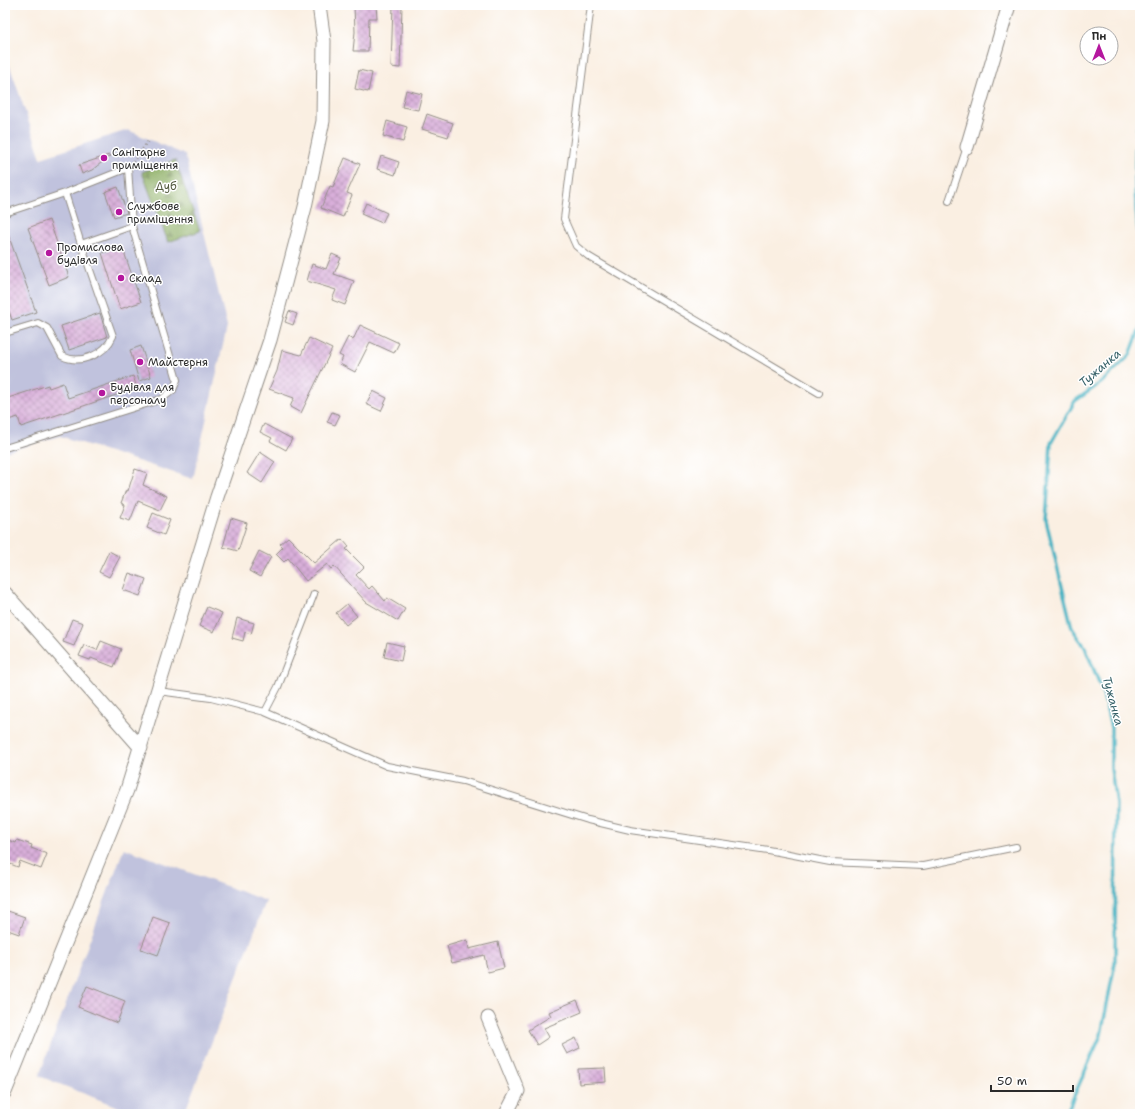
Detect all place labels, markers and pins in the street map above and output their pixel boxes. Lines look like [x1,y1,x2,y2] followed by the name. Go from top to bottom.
[112,145,178,173] place label: Санітарне приміщення
[99,153,109,163] marker: Санітарне приміщення
[127,199,193,227] place label: Службове приміщення
[114,207,124,217] marker: Службове приміщення
[57,240,124,268] place label: Промислова будівля
[44,248,54,258] marker: Промислова будівля
[129,271,162,286] place label: Склад
[116,273,126,283] marker: Склад
[148,355,208,370] place label: Майстерня
[135,357,145,367] marker: Майстерня
[110,380,174,408] place label: Будівля для персоналу
[97,388,107,398] marker: Будівля для персоналу

